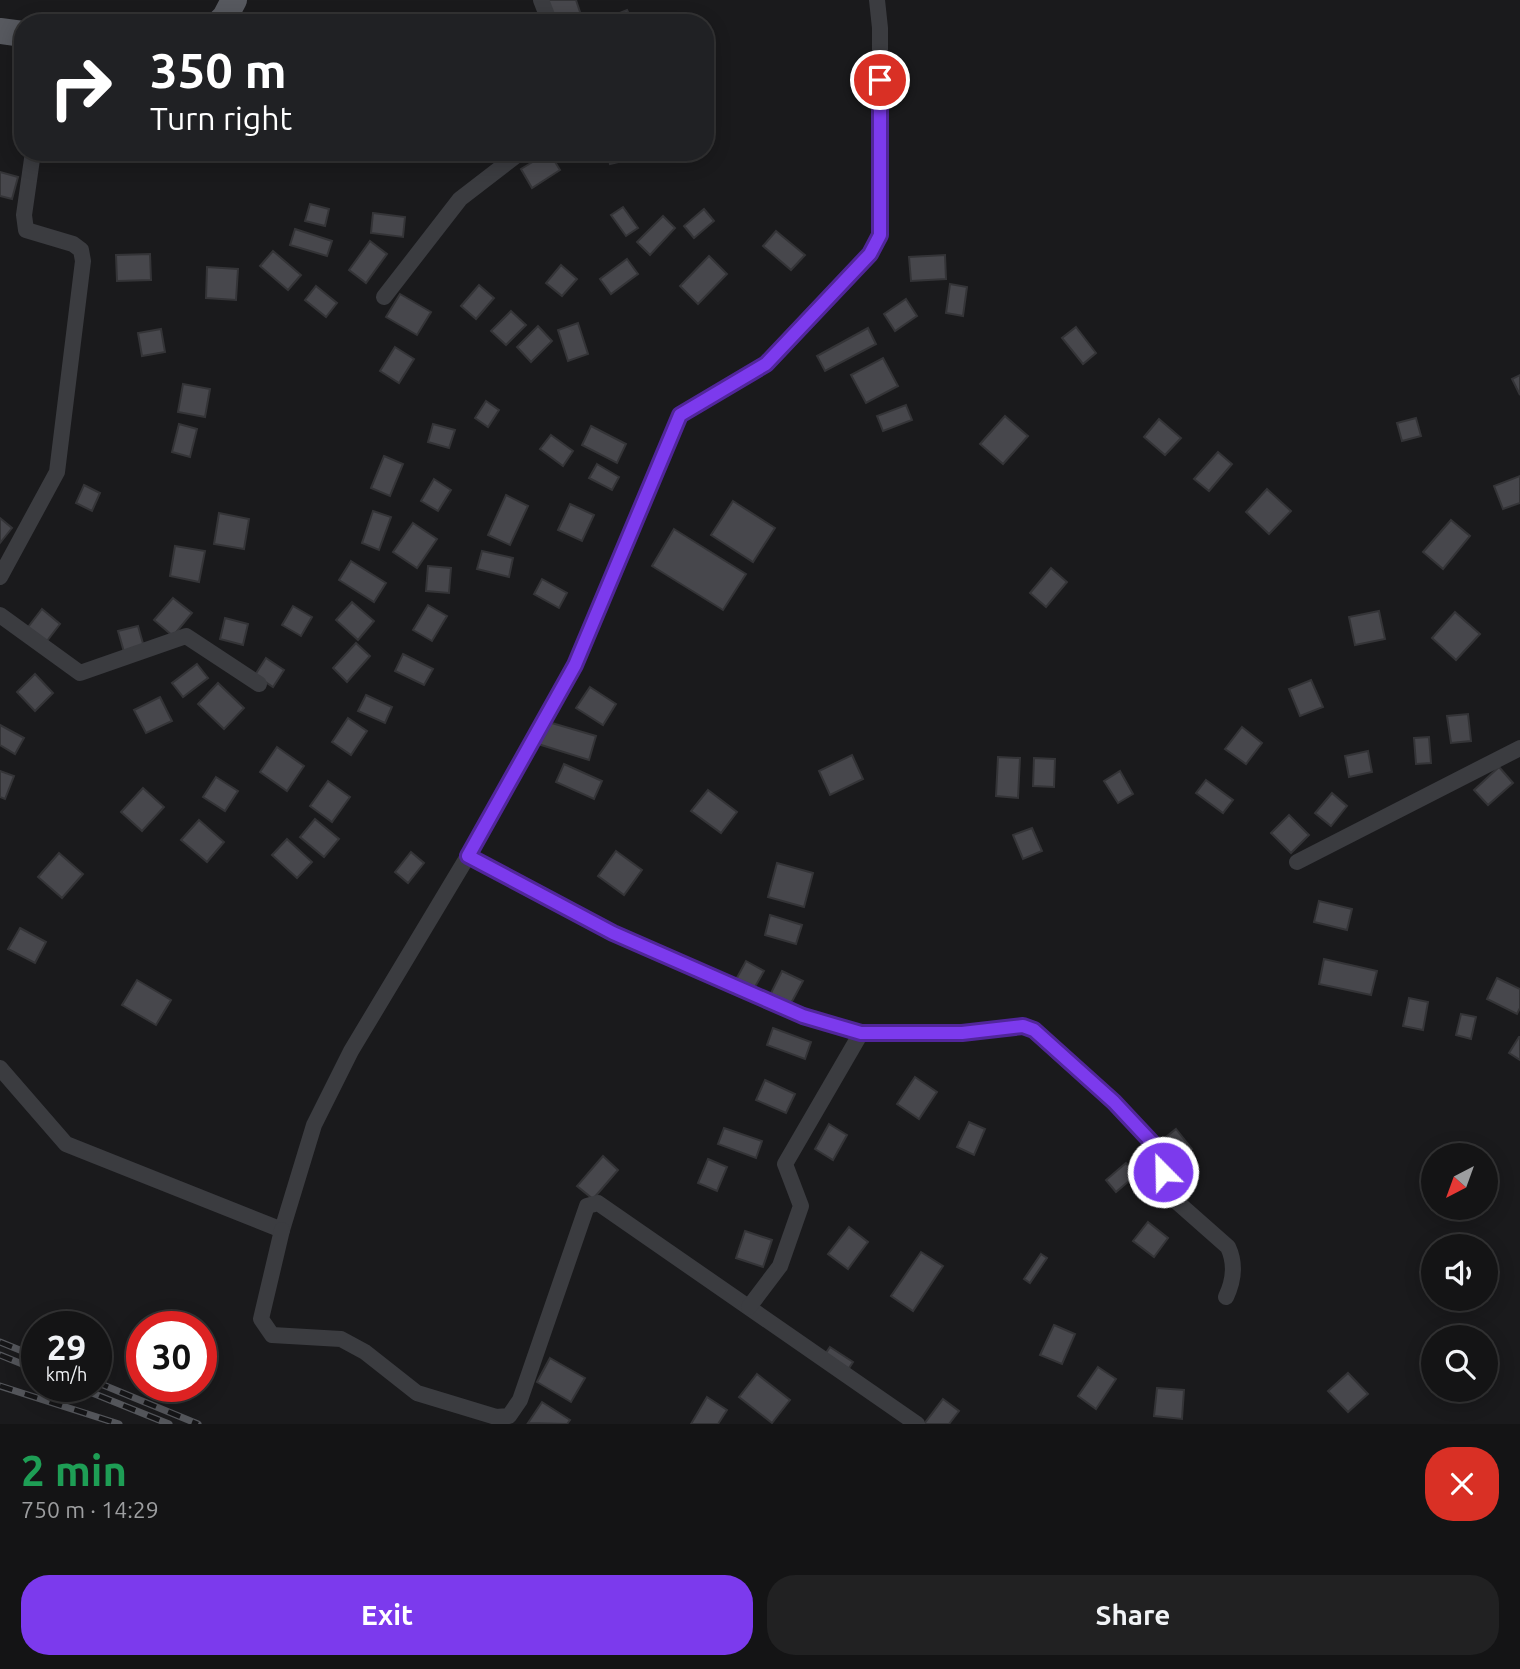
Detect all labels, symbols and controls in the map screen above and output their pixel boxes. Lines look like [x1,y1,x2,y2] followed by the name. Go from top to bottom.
[35,42,126,133] icon: right
[150,42,287,97] text: 350 m
[850,50,910,110] pin
[861,61,899,99] icon: arrive
[150,100,292,136] text: Turn right
[1126,1135,1200,1209] position arrow
[1421,1143,1498,1220] north arrow
[1421,1143,1498,1402] map controls
[1421,1234,1498,1311] button: sound
[126,1311,217,1402] speed limit sign: 30
[1421,1325,1498,1402] button: search
[47,1327,86,1367] text: 29
[46,1364,87,1384] text: km/h
[21,1447,127,1494] text: 2 min
[1425,1447,1499,1521] button: close
[21,1497,159,1522] text: 750 m · 14:29
[21,1575,753,1655] button: Exit
[767,1575,1499,1655] button: Share

